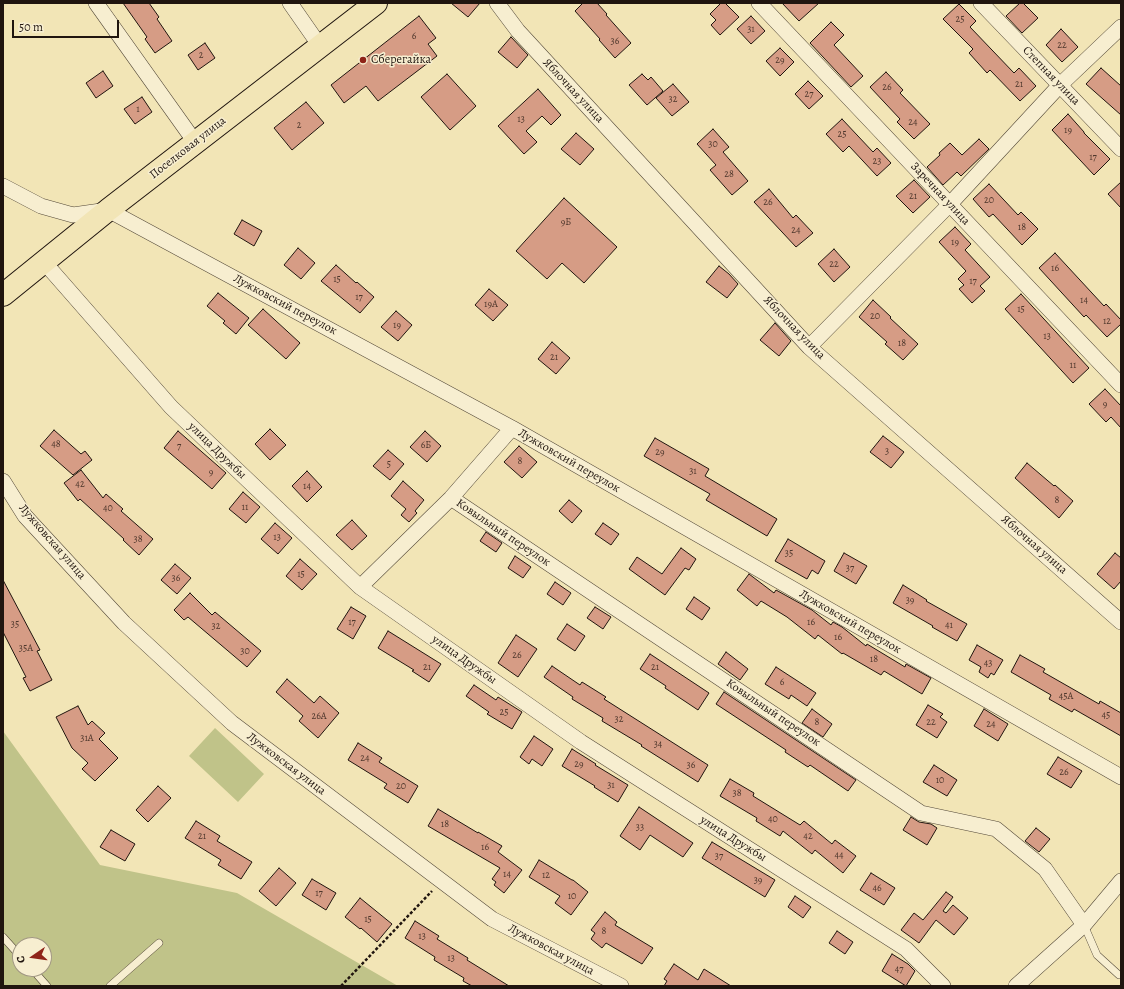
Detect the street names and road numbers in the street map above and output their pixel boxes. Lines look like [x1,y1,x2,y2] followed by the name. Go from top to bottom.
[1019,44,1083,108] street label: Степная улица
[540,56,606,126] street label: Яблочная улица
[147,114,229,182] street label: Поселковая улица
[907,160,973,228] street label: Заречная улица
[231,272,339,338] street label: Лужковский переулок
[760,293,828,363] street label: Яблочная улица
[185,420,249,482] street label: улица Дружбы
[515,426,623,496] street label: Лужковский переулок
[453,496,553,570] street label: Ковыльный переулок
[15,501,89,583] street label: Лужковская улица
[998,512,1070,578] street label: Яблочная улица
[796,587,904,657] street label: Лужковский переулок
[429,632,499,688] street label: улица Дружбы
[723,676,823,750] street label: Ковыльный переулок
[244,730,328,798] street label: Лужковская улица
[697,813,769,865] street label: улица Дружбы
[506,921,596,979] street label: Лужковская улица

